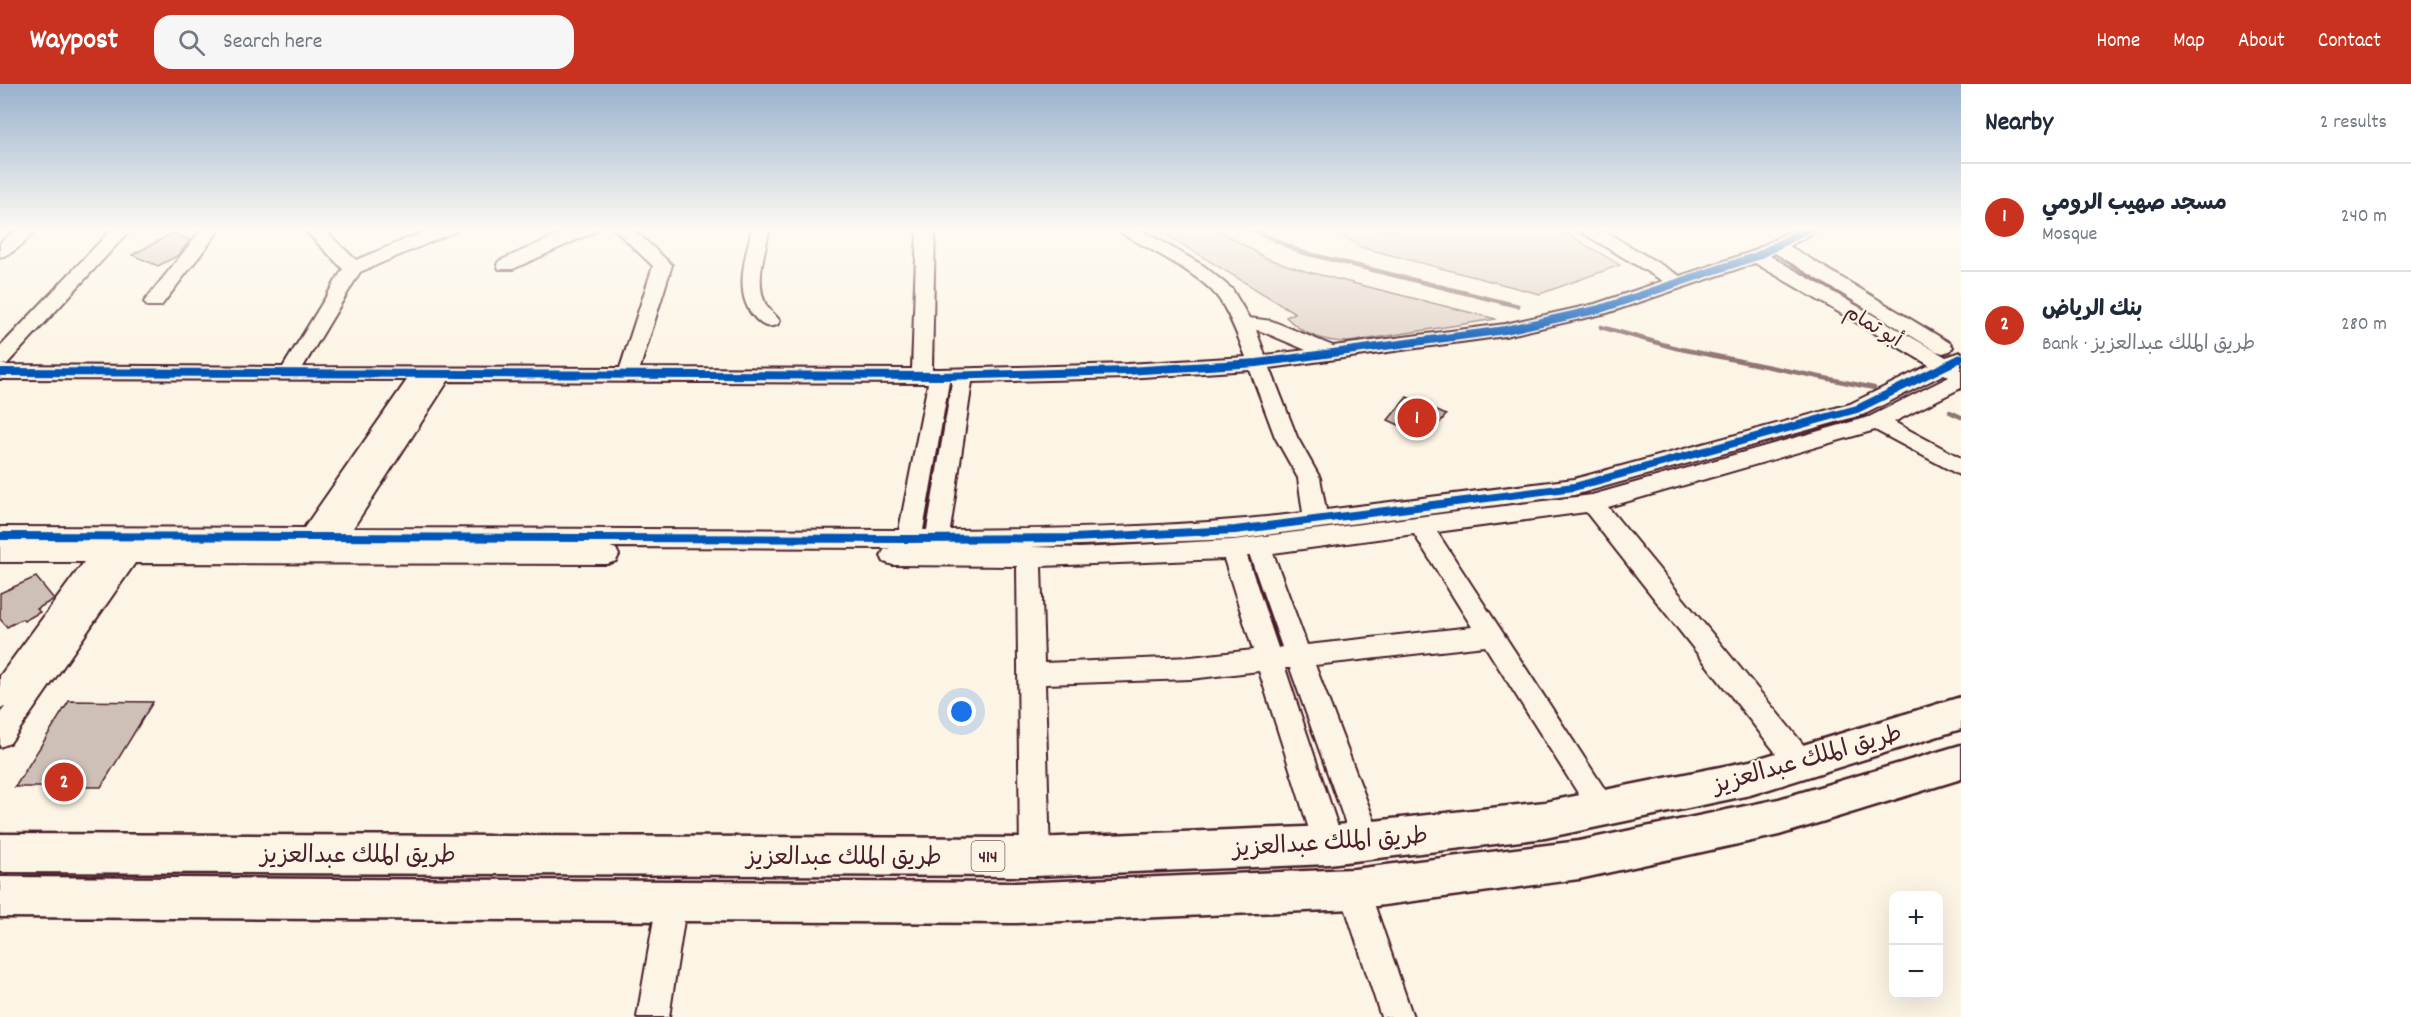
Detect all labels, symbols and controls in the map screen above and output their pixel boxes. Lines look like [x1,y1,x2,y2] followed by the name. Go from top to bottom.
[154,15,574,69] search box
[30,22,118,62] text: Waypost
[175,26,208,59] icon: search
[223,27,322,58] text: Search here
[2096,27,2140,57] text: Home
[2173,27,2205,57] text: Map
[2238,27,2285,57] text: About
[2318,27,2381,57] text: Contact
[1985,105,2053,142] text: Nearby
[2320,109,2387,137] text: 2 results
[2042,189,2227,220] text: مسجد صهيب الرومي
[2002,203,2007,231] text: 1
[2341,203,2387,231] text: 240 m
[2042,221,2097,249] text: Mosque
[2042,295,2142,326] text: بنك الرياض
[1838,299,1907,356] street label: أبو تمام
[2000,311,2009,339] text: 2
[2341,311,2387,339] text: 280 m
[2042,331,2255,359] text: Bank · طريق الملك عبدالعزيز
[1398,396,1436,440] pin: 1
[947,697,976,726] your location
[1707,718,1907,805] street label: طريق الملك عبدالعزيز
[44,760,84,804] pin: 2
[1229,820,1429,868] street label: طريق الملك عبدالعزيز
[258,840,456,874] street label: طريق الملك عبدالعزيز
[972,841,1004,871] road number: 414
[744,842,942,876] street label: طريق الملك عبدالعزيز
[1889,891,1943,999] map controls
[1889,891,1943,945] button: +
[1889,945,1943,999] button: −

